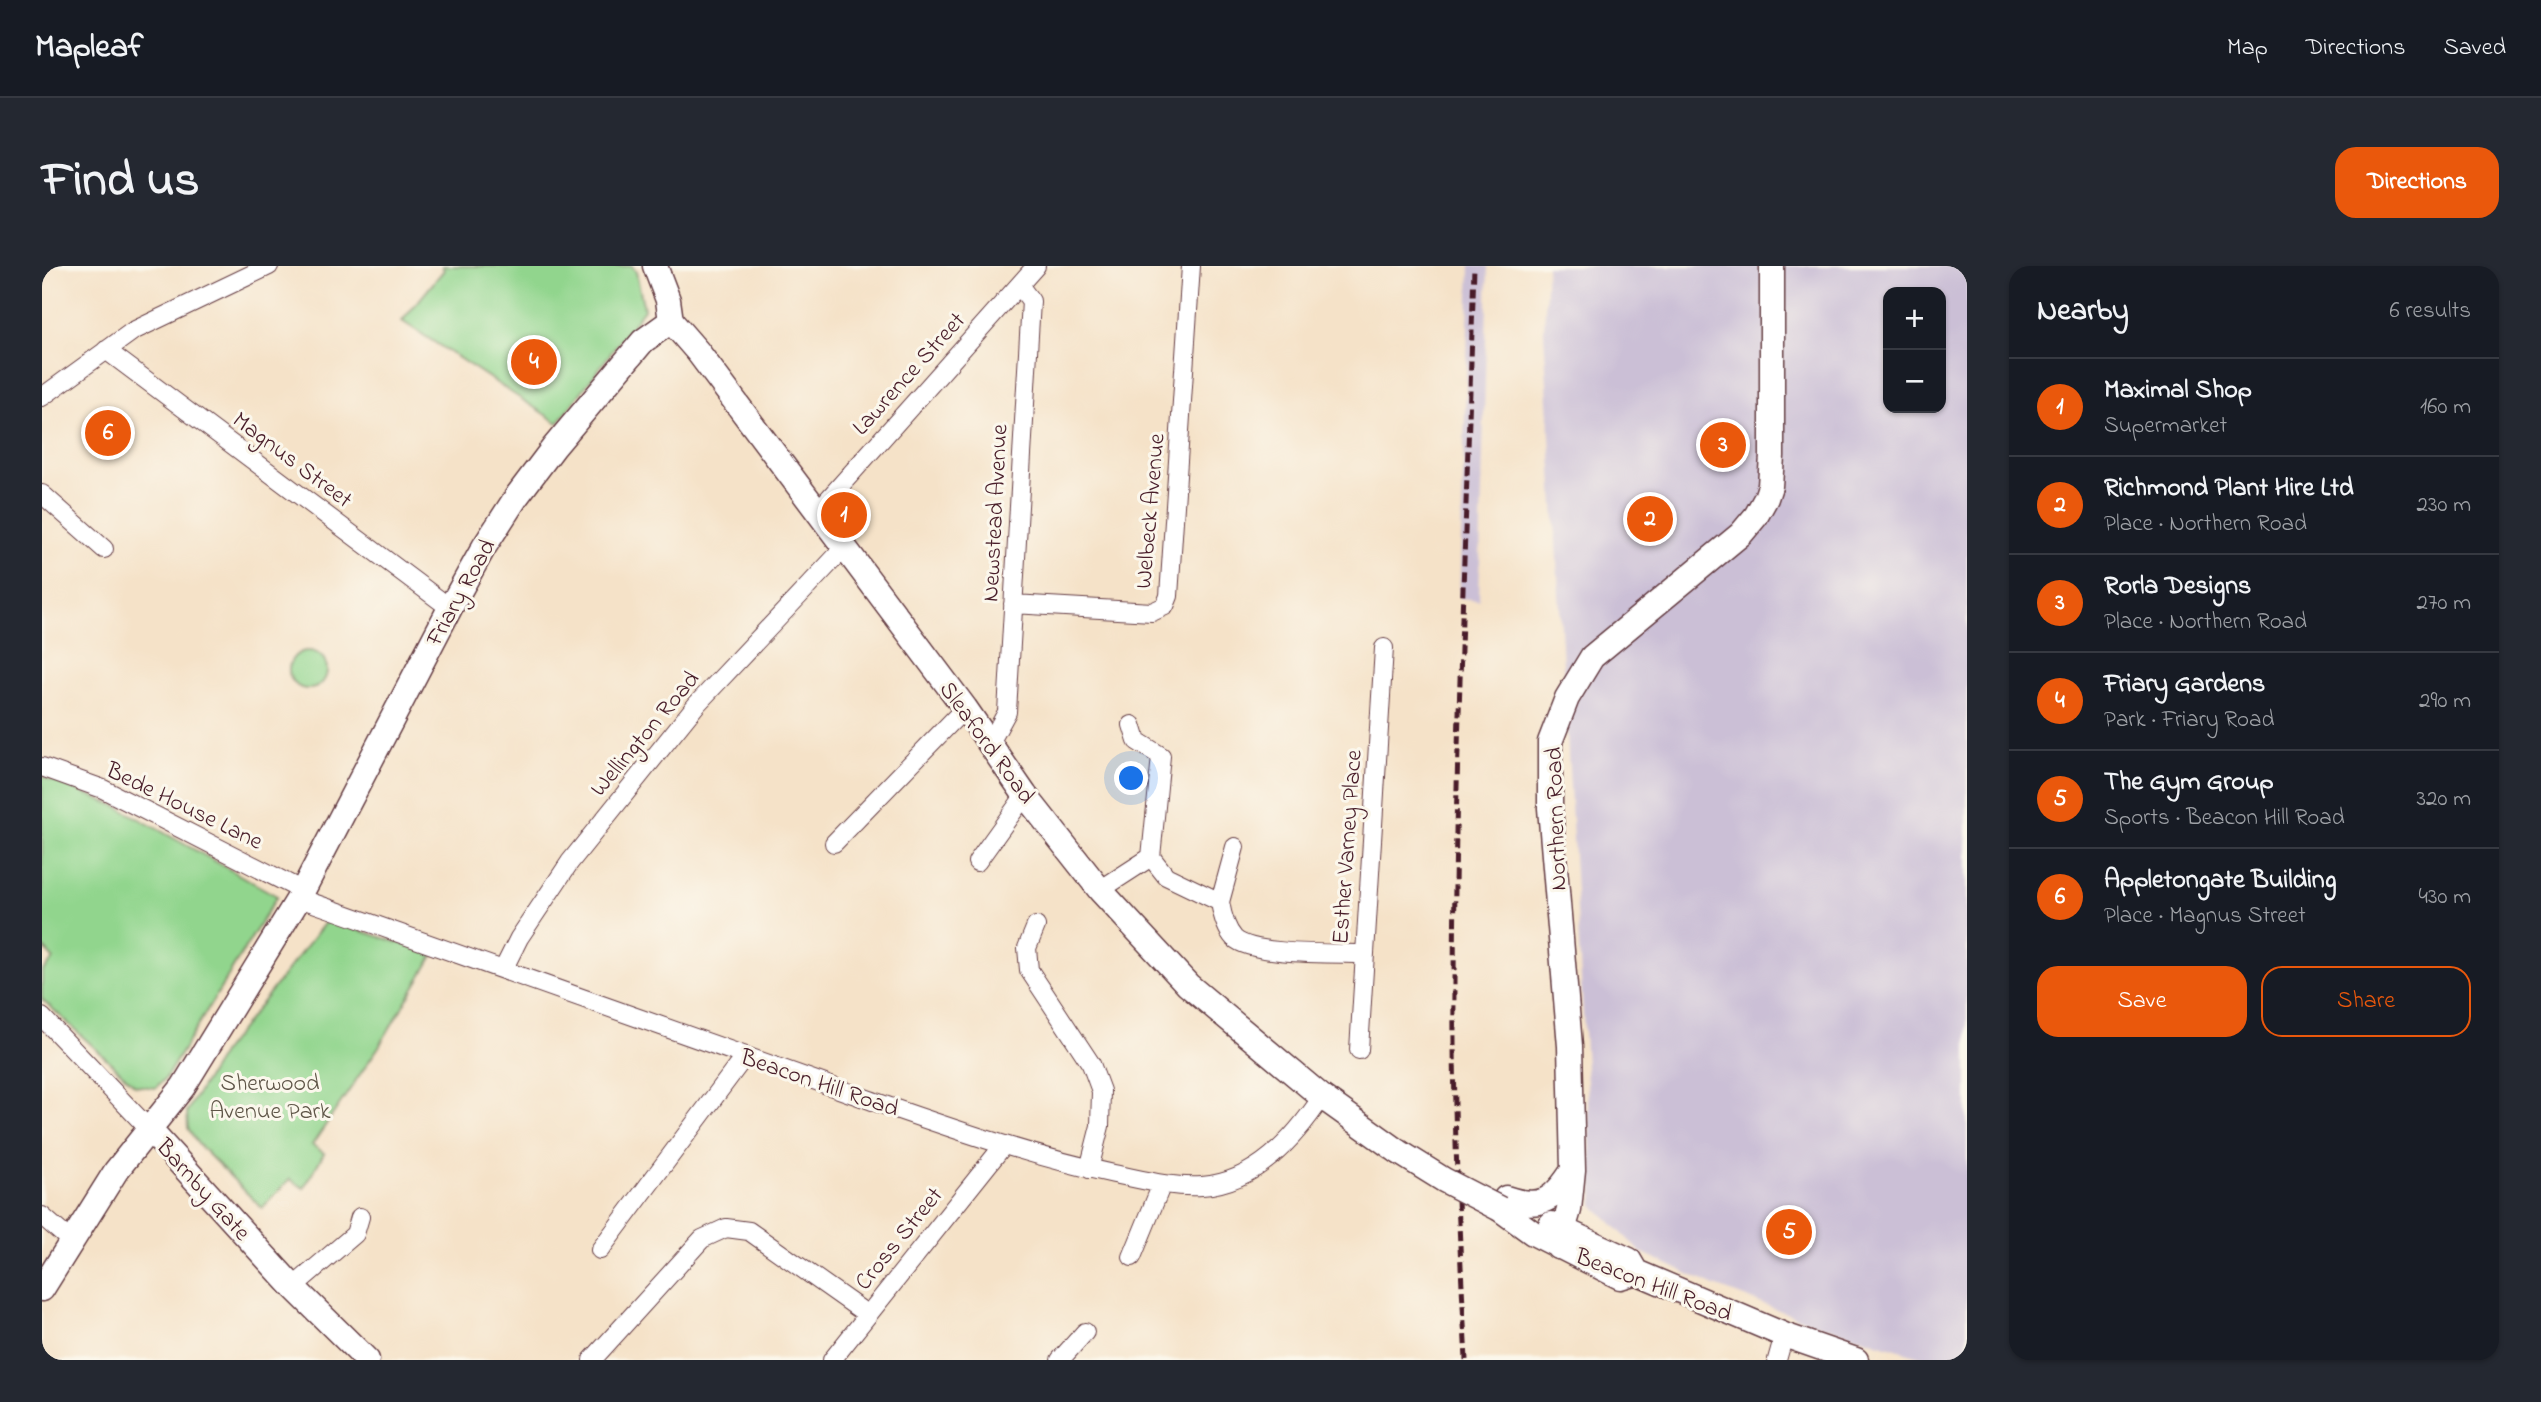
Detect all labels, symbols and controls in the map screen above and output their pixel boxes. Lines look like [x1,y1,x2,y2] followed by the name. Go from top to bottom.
[35,24,143,72] text: Mapleaf
[2227,31,2268,66] text: Map
[2306,31,2405,66] text: Directions
[2443,31,2506,66] text: Saved
[42,146,199,218] text: Find us
[2335,147,2499,218] button: Directions
[1883,287,1946,413] map controls
[1883,287,1946,350] button: +
[2037,290,2129,334] text: Nearby
[2390,295,2471,328] text: 6 results
[845,305,975,444] street label: Lawrence Street
[511,336,557,388] pin: 4
[1883,350,1946,413] button: −
[2104,372,2252,410] text: Maximal Shop
[2056,391,2064,424] text: 1
[2420,391,2471,424] text: 160 m
[224,404,359,518] street label: Magnus Street
[85,407,131,459] pin: 6
[2104,410,2227,443] text: Supermarket
[1700,419,1746,471] pin: 3
[974,423,1019,603] street label: Newstead Avenue
[1127,432,1176,590] street label: Welbeck Avenue
[2104,470,2354,508] text: Richmond Plant Hire Ltd
[821,489,867,541] pin: 1
[2054,489,2066,522] text: 2
[2417,489,2471,522] text: 230 m
[1627,493,1673,545] pin: 2
[2104,508,2307,541] text: Place · Northern Road
[418,533,507,654] street label: Friary Road
[2104,568,2251,606] text: Rorla Designs
[2055,587,2065,620] text: 3
[2417,587,2471,620] text: 270 m
[2104,606,2307,639] text: Place · Northern Road
[583,664,709,805] street label: Wellington Road
[2104,666,2265,704] text: Friary Gardens
[929,675,1043,813] street label: Sleaford Road
[2055,685,2065,718] text: 4
[2419,685,2471,718] text: 290 m
[2104,704,2274,737] text: Park · Friary Road
[1537,746,1577,891] street label: Northern Road
[1324,749,1374,946] street label: Esther Varney Place
[99,754,268,860] street label: Bede House Lane
[1114,761,1148,795] your location
[2104,764,2274,802] text: The Gym Group
[2053,783,2067,816] text: 5
[2417,783,2471,816] text: 320 m
[2104,802,2345,835] text: Sports · Beacon Hill Road
[2104,862,2336,900] text: Appletongate Building
[2055,881,2065,914] text: 6
[2418,881,2471,914] text: 430 m
[2104,900,2306,933] text: Place · Magnus Street
[2037,966,2247,1037] button: Save
[2261,966,2471,1037] button: Share
[734,1041,904,1128] street label: Beacon Hill Road
[209,1067,331,1130] park label: Sherwood Avenue Park
[145,1131,258,1251] street label: Barnby Gate
[847,1180,953,1299] street label: Cross Street
[1766,1206,1812,1258] pin: 5
[1569,1240,1737,1332] street label: Beacon Hill Road

